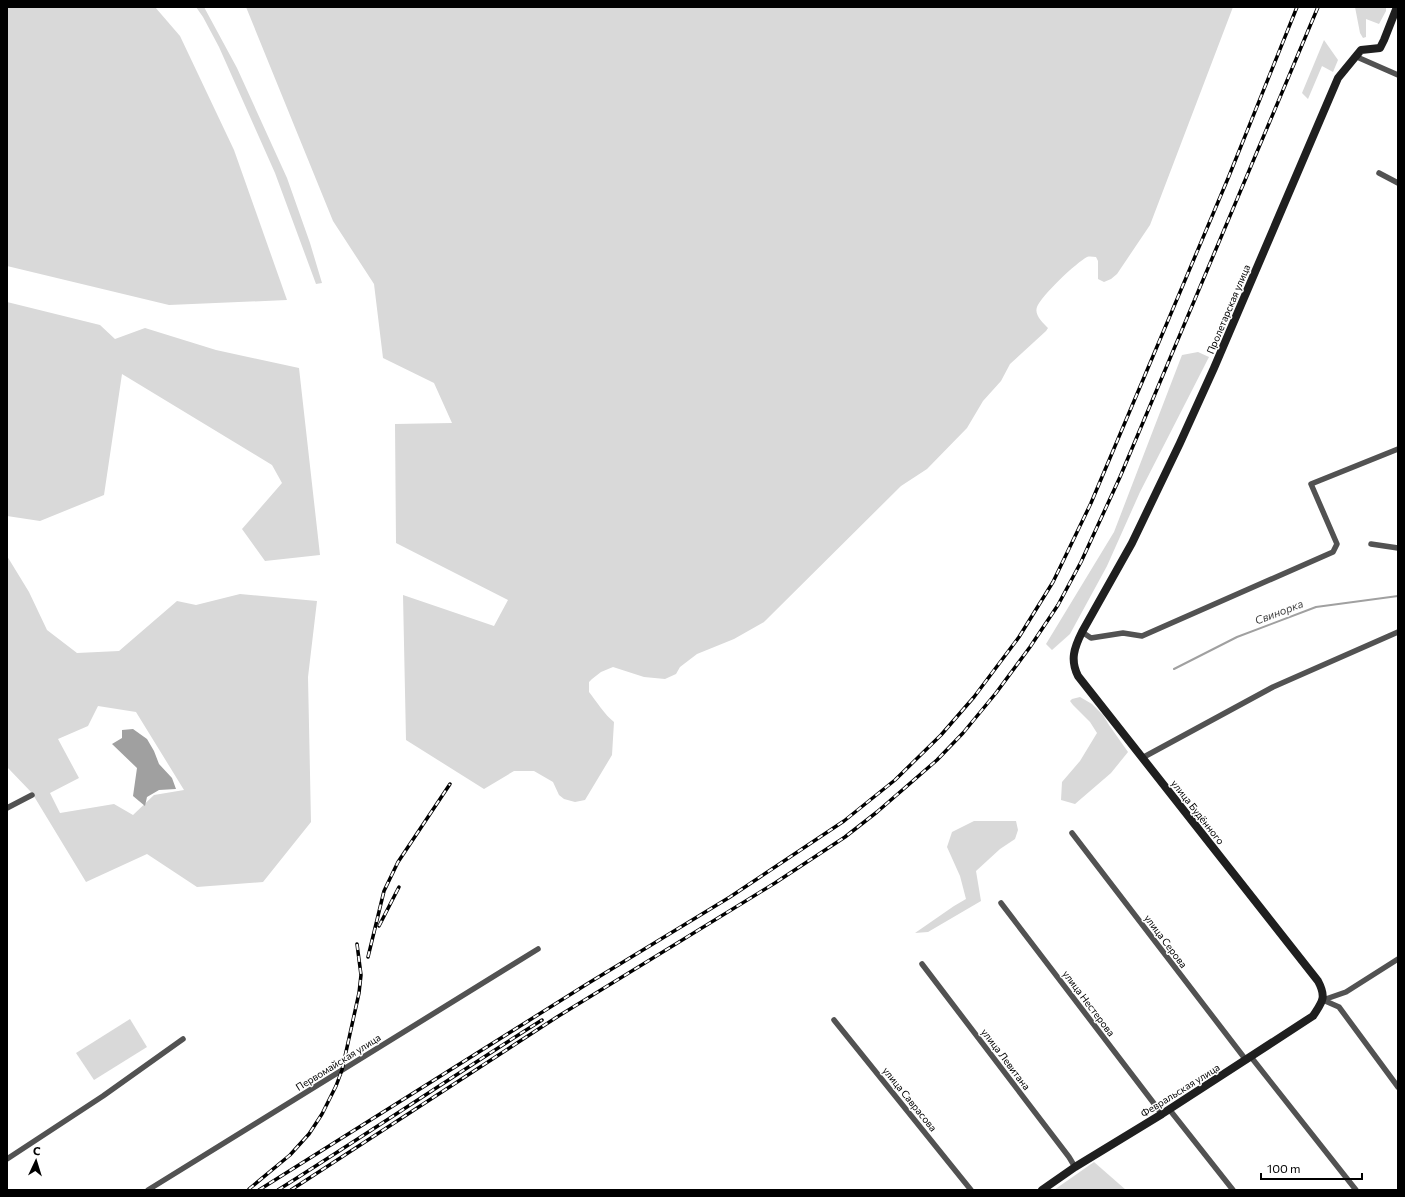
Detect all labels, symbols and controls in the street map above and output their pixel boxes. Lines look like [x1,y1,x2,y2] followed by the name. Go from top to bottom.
[1204,262,1252,356] street label: Пролетарская улица
[1253,596,1305,627] water label: Свинорка
[1169,777,1227,847] street label: улица Будённого
[1142,912,1190,970] street label: улица Серова
[1060,968,1118,1038] street label: улица Нестерова
[979,1026,1033,1092] street label: улица Левитана
[293,1031,383,1093] street label: Первомайская улица
[1138,1061,1222,1119] street label: Февральская улица
[880,1065,940,1133] street label: улица Саврасова
[16,1141,56,1181] north arrow
[33,1144,41,1157] text: С
[1261,1155,1362,1181] scale bar
[1267,1161,1301,1175] text: 100 m

